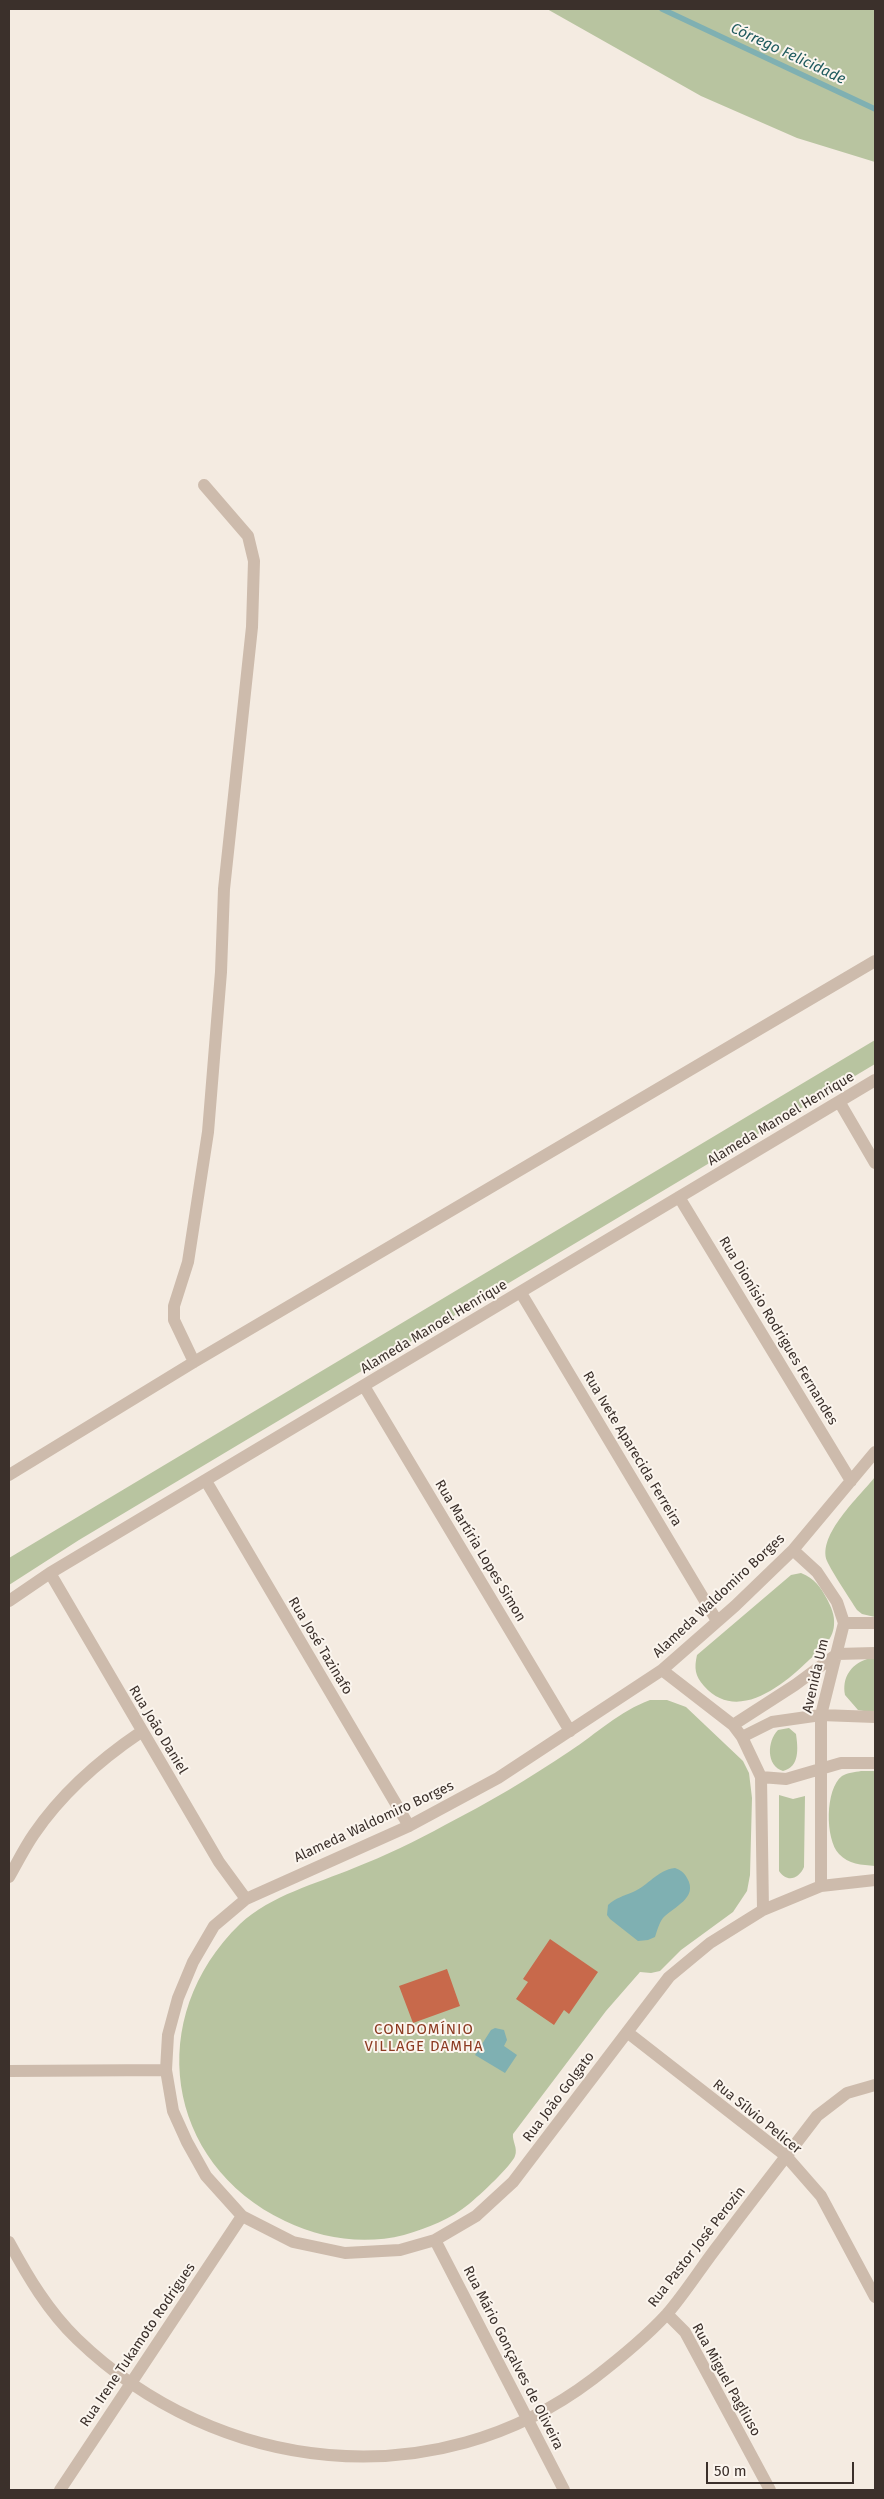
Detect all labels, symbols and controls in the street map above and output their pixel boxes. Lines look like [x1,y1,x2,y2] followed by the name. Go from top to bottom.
[728,19,848,89] water label: Córrego Felicidade
[705,1068,857,1170] street label: Alameda Manoel Henrique
[715,1234,841,1428] street label: Rua Dionísio Rodrigues Fernandes
[358,1276,510,1378] street label: Alameda Manoel Henrique
[579,1368,685,1530] street label: Rua Ivete Aparecida Ferreira
[431,1477,529,1625] street label: Rua Martíria Lopes Simon
[650,1530,788,1662] street label: Alameda Waldomiro Borges
[284,1594,356,1698] street label: Rua José Tazinafo
[799,1637,833,1715] street label: Avenida Um
[125,1683,191,1777] street label: Rua João Daniel
[292,1778,456,1866] street label: Alameda Waldomiro Borges
[363,2021,485,2056] district label: CONDOMÍNIO VILLAGE DAMHA
[520,2049,598,2145] street label: Rua João Golgato
[709,2076,805,2158] street label: Rua Sílvio Pelicer
[645,2183,749,2311] street label: Rua Pastor José Perozin
[77,2260,199,2430] street label: Rua Irene Tukamoto Rodrigues
[459,2263,567,2453] street label: Rua Mário Gonçalves de Oliveira
[688,2321,764,2439] street label: Rua Miguel Pagliuso
[709,2452,856,2484] scale bar
[714,2462,747,2480] text: 50 m

